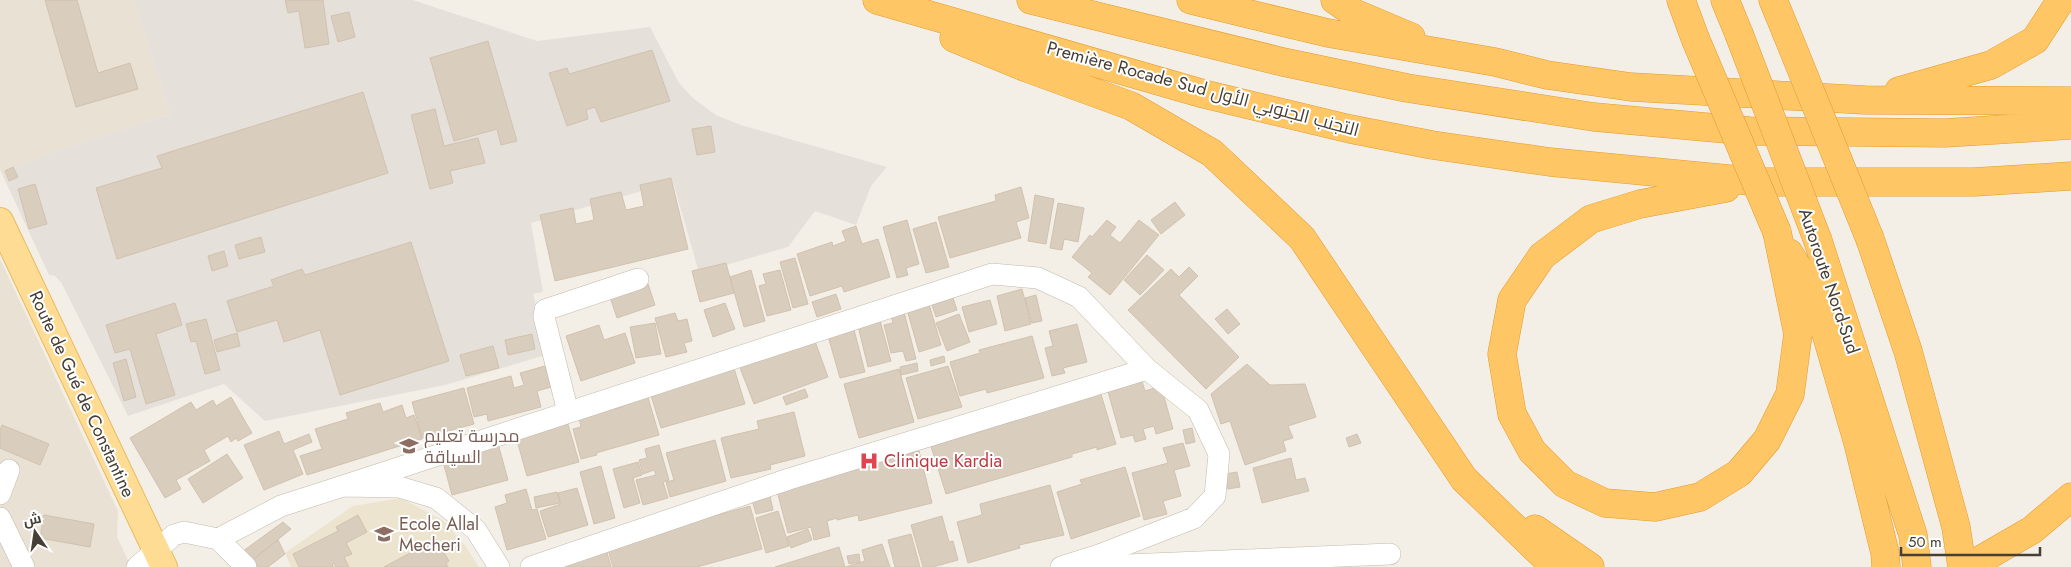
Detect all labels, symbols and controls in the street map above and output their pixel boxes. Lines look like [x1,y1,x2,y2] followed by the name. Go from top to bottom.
[1044,35,1362,144] street label: Première Rocade Sud التجنب الجنوبي الأول
[1792,205,1866,357] street label: Autoroute Nord-Sud
[23,286,141,502] street label: Route de Gué de Constantine
[424,423,520,470] place label: مدرسة تعليم السياقة
[398,435,420,457] school or university icon: مدرسة تعليم السياقة
[884,448,1002,474] place label: Clinique Kardia
[858,450,880,472] hospital icon: Clinique Kardia
[10,507,60,557] north arrow
[21,508,43,531] text: ش
[399,511,479,558] place label: Ecole Allal Mecheri
[373,523,395,545] school or university icon: Ecole Allal Mecheri
[1901,524,2040,556] scale bar
[1908,531,1942,553] text: 50 m

